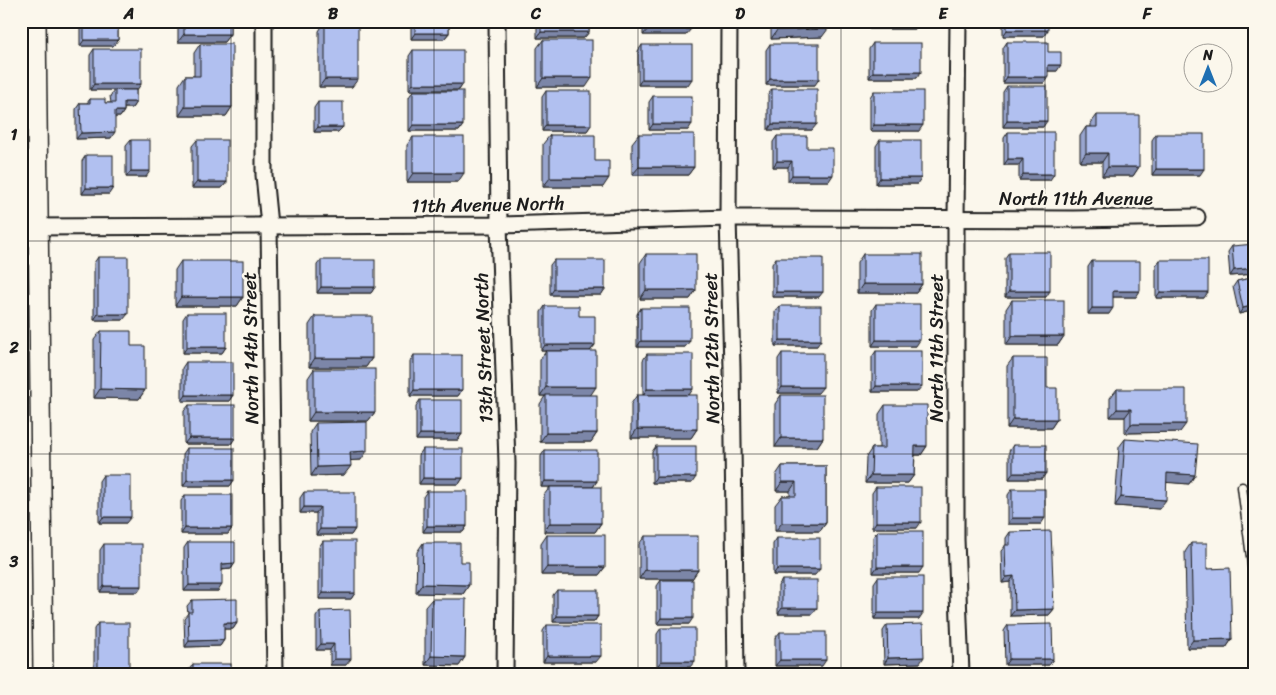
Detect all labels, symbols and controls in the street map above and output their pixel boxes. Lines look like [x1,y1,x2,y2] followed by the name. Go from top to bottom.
[123,0,134,28] text: A
[328,0,339,28] text: B
[530,0,542,28] text: C
[735,0,745,28] text: D
[939,0,949,28] text: E
[1142,0,1153,28] text: F
[1184,42,1234,92] north arrow
[1202,43,1213,68] text: N
[11,120,18,149] text: 1
[999,182,1153,215] street label: North 11th Avenue
[411,187,565,222] street label: 11th Avenue North
[233,272,268,424] street label: North 14th Street
[464,272,503,424] street label: 13th Street North
[694,272,729,424] street label: North 12th Street
[920,274,953,422] street label: North 11th Street
[8,333,19,362] text: 2
[9,547,19,576] text: 3

